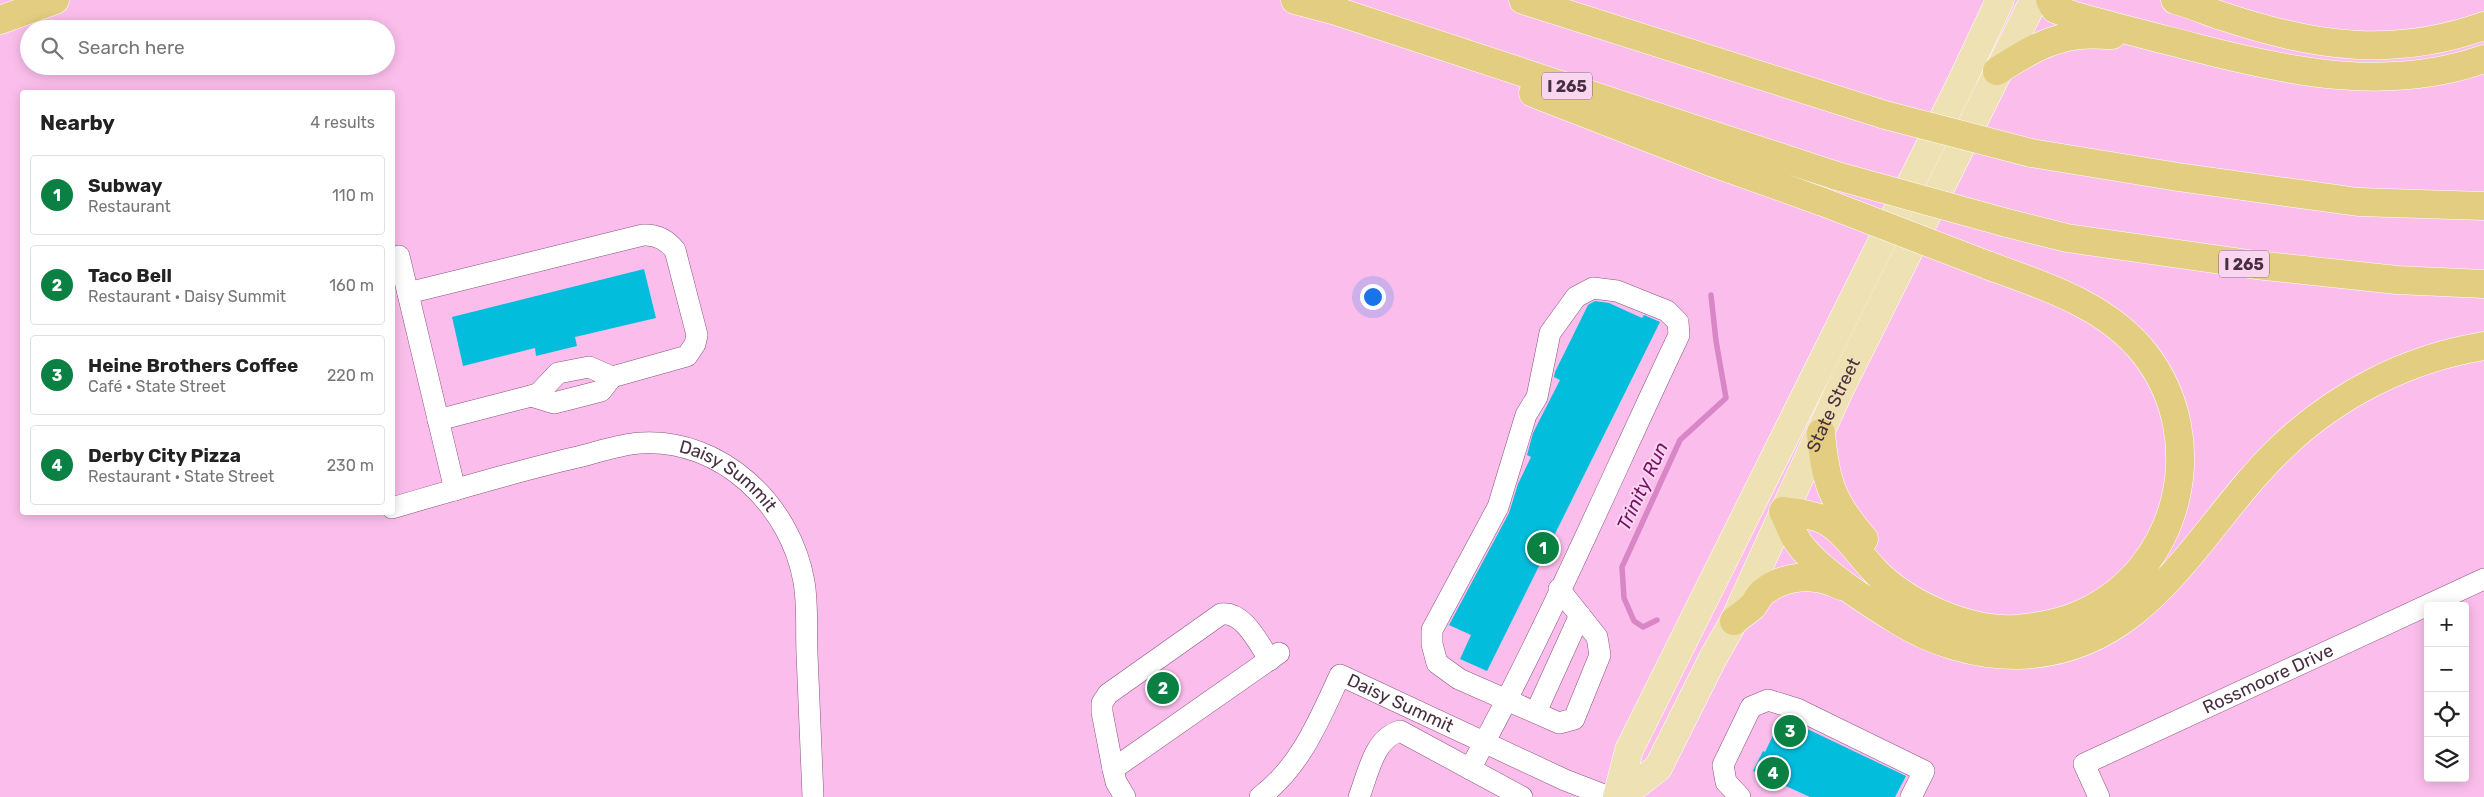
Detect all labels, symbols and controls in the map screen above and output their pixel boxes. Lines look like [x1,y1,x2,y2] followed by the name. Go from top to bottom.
[20,20,395,75] search box
[38,34,66,62] icon: search
[78,36,185,59] text: Search here
[1542,72,1592,100] road number: I 265
[40,110,115,135] text: Nearby
[310,113,375,132] text: 4 results
[88,174,162,197] text: Subway
[53,186,61,205] text: 1
[332,186,374,205] text: 110 m
[88,197,171,216] text: Restaurant
[2219,250,2269,278] road number: I 265
[88,264,172,287] text: Taco Bell
[52,276,62,295] text: 2
[329,276,374,295] text: 160 m
[1360,284,1386,310] your location
[88,287,286,306] text: Restaurant · Daisy Summit
[88,354,298,377] text: Heine Brothers Coffee
[1802,354,1865,456] street label: State Street
[52,366,62,385] text: 3
[327,366,374,385] text: 220 m
[88,377,226,396] text: Café · State Street
[677,435,782,516] street label: Daisy Summit
[1612,438,1673,534] water label: Trinity Run
[88,444,241,467] text: Derby City Pizza
[52,456,62,475] text: 4
[327,456,374,475] text: 230 m
[88,467,274,486] text: Restaurant · State Street
[1527,529,1559,567] pin: 1
[2424,602,2469,782] map controls
[2424,602,2469,647] button: +
[2199,639,2337,719] street label: Rossmoore Drive
[2424,647,2469,692] button: −
[1147,669,1179,707] pin: 2
[1344,669,1457,737] street label: Daisy Summit
[2424,692,2469,737] button: locate
[1774,712,1806,750] pin: 3
[2424,737,2469,782] button: layers
[1757,754,1789,792] pin: 4

